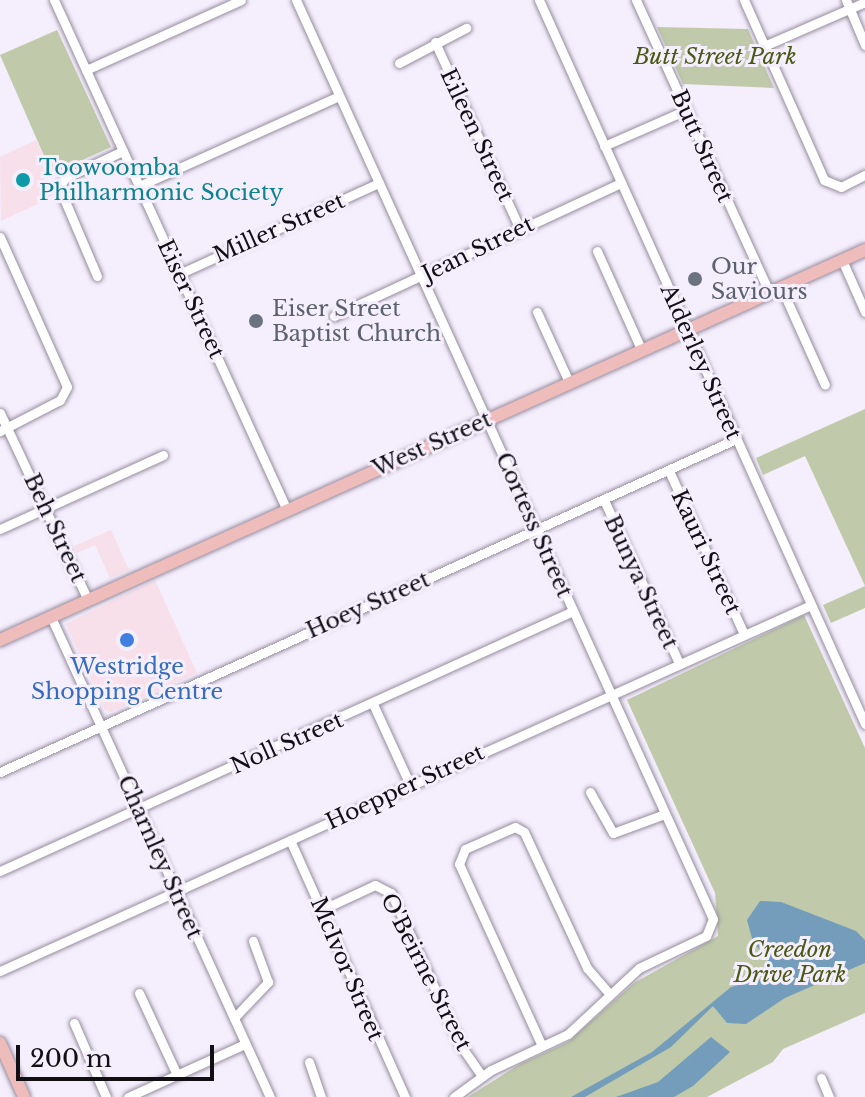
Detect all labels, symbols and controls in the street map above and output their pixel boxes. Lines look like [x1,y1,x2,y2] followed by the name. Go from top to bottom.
[633,44,797,70] park label: Butt Street Park
[435,64,519,206] street label: Eileen Street
[665,86,739,206] street label: Butt Street
[39,154,283,206] place label: Toowoomba Philharmonic Society
[14,171,32,189] marker: Toowoomba Philharmonic Society
[209,187,349,269] street label: Miller Street
[418,211,538,287] street label: Jean Street
[152,235,230,363] street label: Eiser Street
[711,253,807,304] place label: Our Saviours
[686,270,704,288] marker: Our Saviours
[655,280,747,444] street label: Alderley Street
[272,295,441,346] place label: Eiser Street Baptist Church
[247,312,265,330] marker: Eiser Street Baptist Church
[368,406,496,482] street label: West Street
[490,448,578,602] street label: Cortess Street
[18,469,92,587] street label: Beh Street
[666,485,746,619] street label: Kauri Street
[598,511,684,653] street label: Bunya Street
[302,566,434,644] street label: Hoey Street
[118,631,136,649] marker: Westridge Shopping Centre
[31,653,223,704] place label: Westridge Shopping Centre
[227,706,347,780] street label: Noll Street
[321,739,489,835] street label: Hoepper Street
[112,771,208,943] street label: Charnley Street
[375,889,477,1055] street label: O'Beirne Street
[305,893,389,1045] street label: McIvor Street
[734,936,846,988] park label: Creedon Drive Park
[20,1029,218,1079] scale bar
[30,1044,112,1073] text: 200 m

